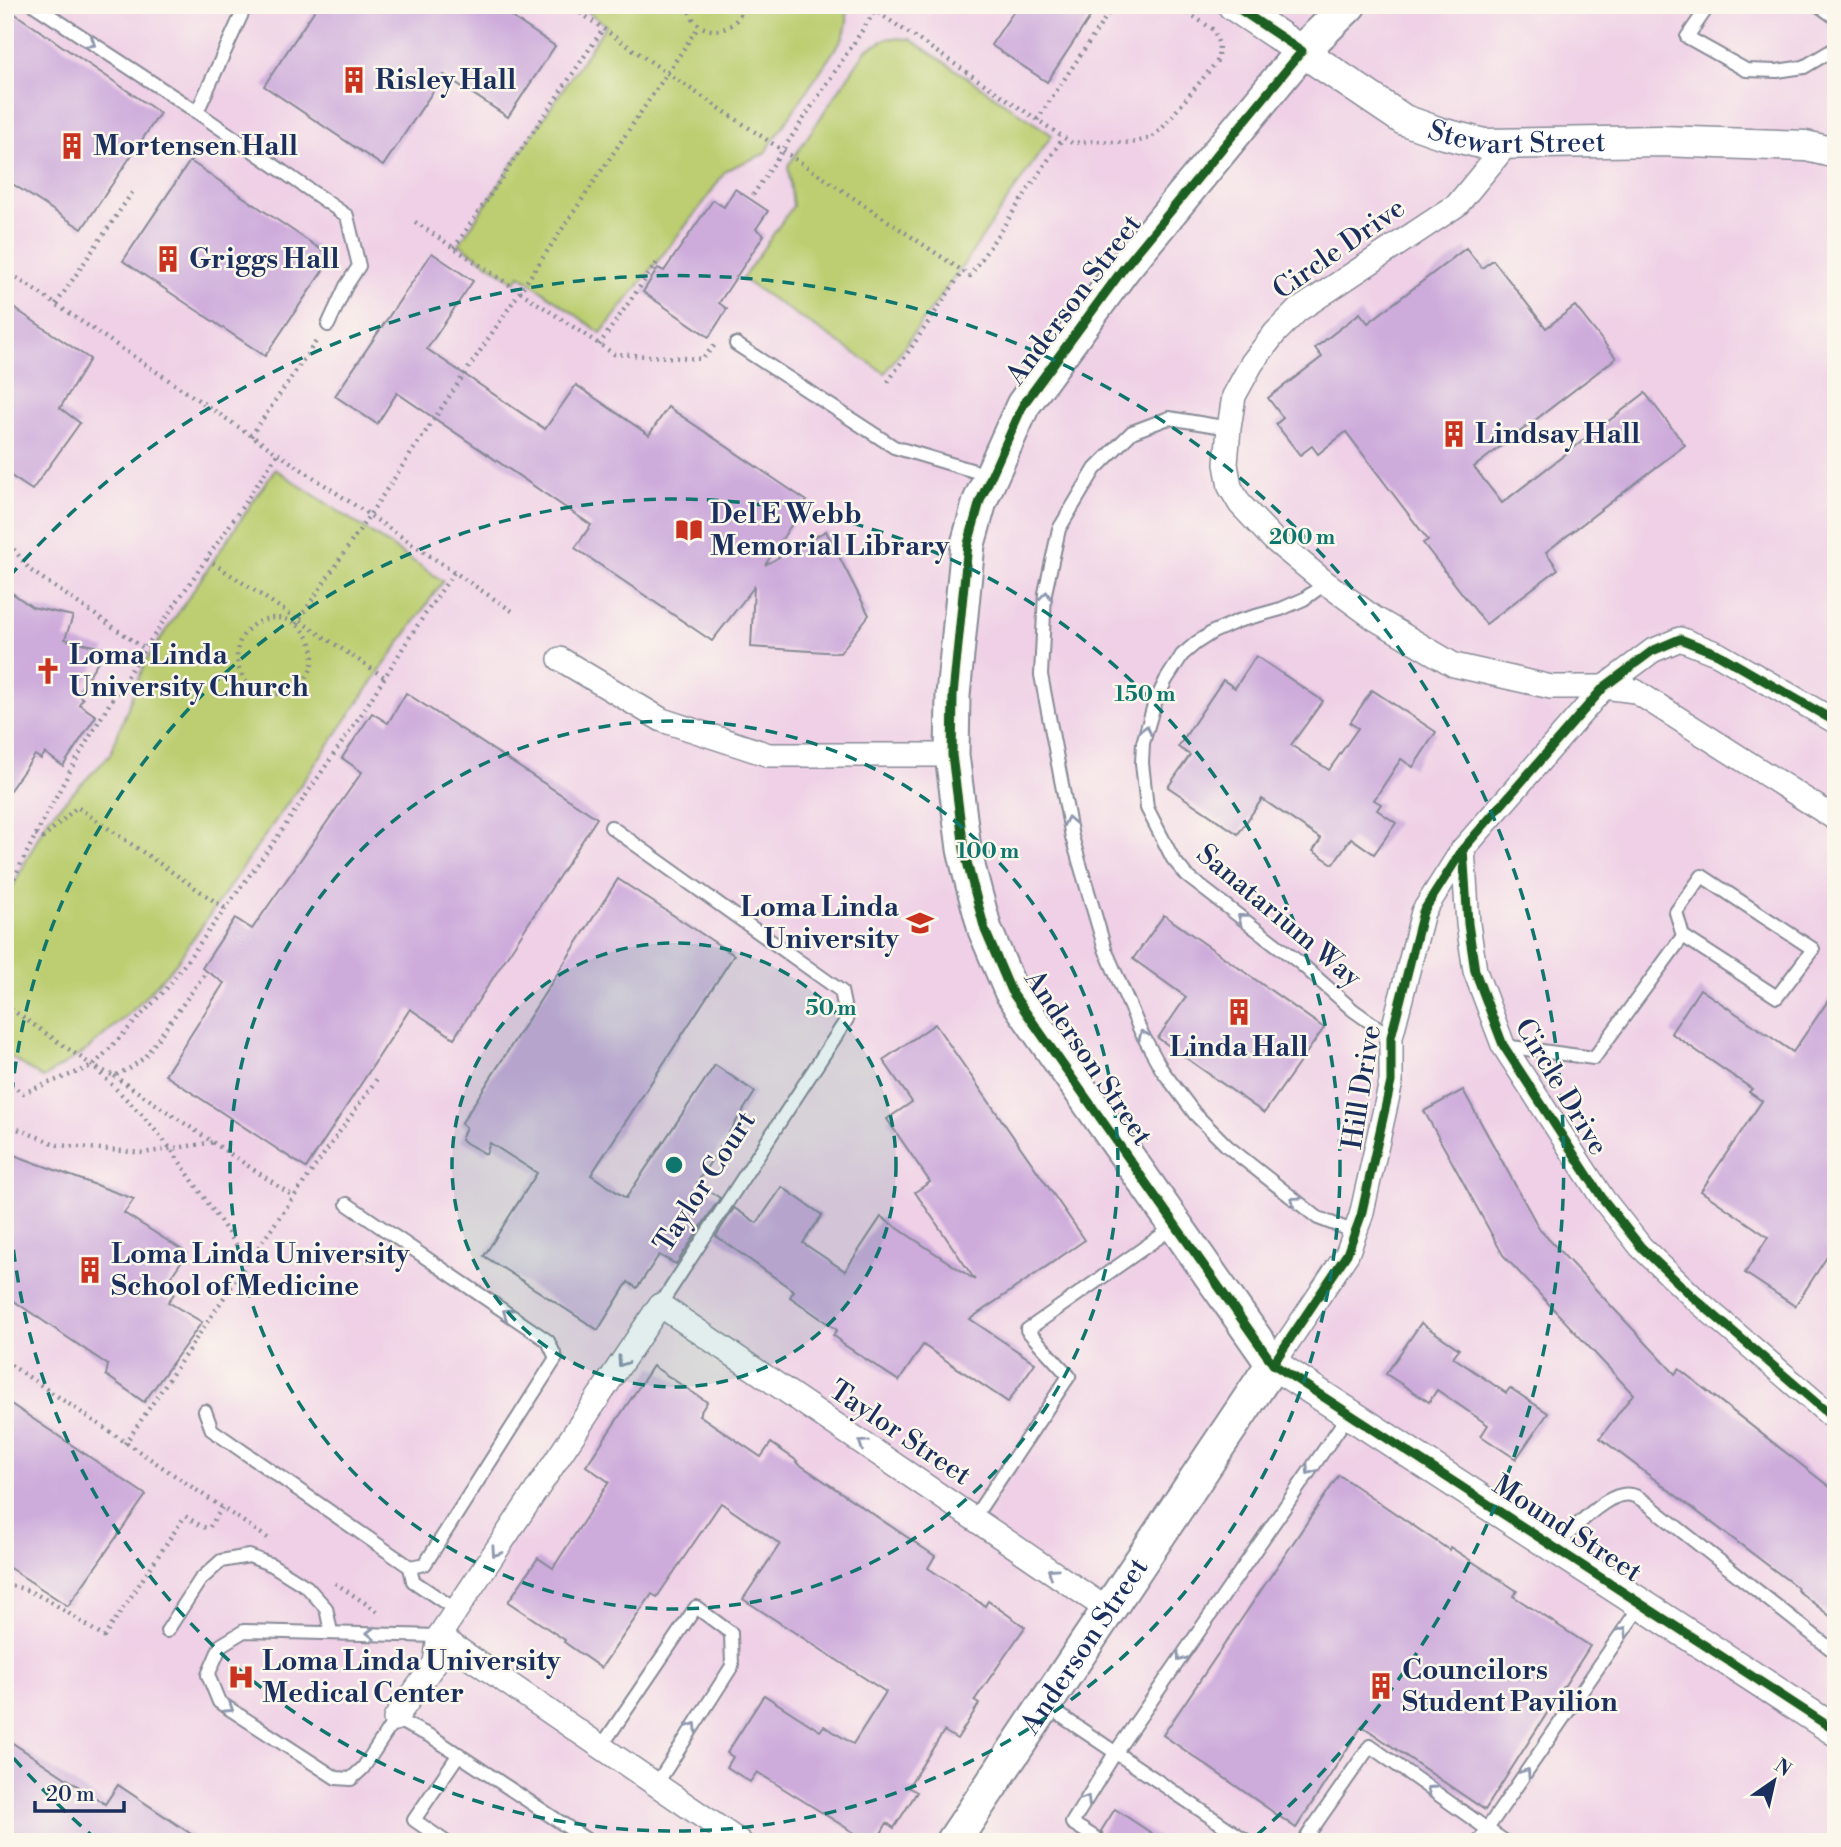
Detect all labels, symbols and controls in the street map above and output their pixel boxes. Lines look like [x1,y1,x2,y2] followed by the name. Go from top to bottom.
[84,34,97,47] one-way arrow
[375,63,516,98] place label: Risley Hall
[339,65,369,95] building icon: Risley Hall
[1424,112,1606,162] street label: Stewart Street
[93,129,298,164] place label: Mortensen Hall
[57,131,87,161] building icon: Mortensen Hall
[1266,191,1412,307] street label: Circle Drive
[998,208,1150,393] street label: Anderson Street
[189,242,340,277] place label: Griggs Hall
[153,244,183,274] building icon: Griggs Hall
[1475,417,1640,452] place label: Lindsay Hall
[1439,419,1469,449] building icon: Lindsay Hall
[710,497,950,564] place label: Del E Webb Memorial Library
[674,515,704,545] library icon: Del E Webb Memorial Library
[1269,525,1335,551] text: 200 m
[1038,590,1053,602] one-way arrow
[69,638,309,705] place label: Loma Linda University Church
[33,656,63,686] church icon: Loma Linda University Church
[1115,682,1175,708] text: 150 m
[1138,724,1153,736] one-way arrow
[1062,815,1077,827] one-way arrow
[1189,837,1369,996] street label: Sanatarium Way
[957,839,1019,865] text: 100 m
[740,890,900,957] place label: Loma Linda University
[905,908,935,938] school or university icon: Loma Linda University
[1238,914,1250,927] one-way arrow
[1016,963,1160,1153] street label: Anderson Street
[806,996,856,1022] text: 50 m
[1224,997,1254,1027] building icon: Linda Hall
[1506,1012,1616,1162] street label: Circle Drive
[1335,1022,1389,1152] street label: Hill Drive
[1138,1030,1152,1042] one-way arrow
[1169,1030,1309,1065] place label: Linda Hall
[646,1105,764,1259] street label: Taylor Court
[662,1153,686,1177] centre of rings
[1291,1196,1303,1209] one-way arrow
[111,1237,410,1304] place label: Loma Linda University School of Medicine
[75,1255,105,1285] building icon: Loma Linda University School of Medicine
[502,1309,515,1321] one-way arrow
[617,1354,630,1367] one-way arrow
[822,1373,978,1493] street label: Taylor Street
[858,1440,871,1452] one-way arrow
[1306,1462,1319,1475] one-way arrow
[1486,1468,1648,1590] street label: Mound Street
[491,1544,504,1557] one-way arrow
[1012,1551,1156,1741] street label: Anderson Street
[1047,1568,1060,1580] one-way arrow
[365,1626,376,1641] one-way arrow
[1615,1626,1627,1639] one-way arrow
[262,1644,561,1711] place label: Loma Linda University Medical Center
[1177,1649,1189,1662] one-way arrow
[1402,1653,1618,1720] place label: Councilors Student Pavilion
[226,1662,256,1692] hospital icon: Loma Linda University Medical Center
[1366,1671,1396,1701] building icon: Councilors Student Pavilion
[221,1700,234,1712] one-way arrow
[684,1722,697,1735] one-way arrow
[1740,1745,1810,1815] north arrow
[1770,1754,1796,1782] text: N
[1518,1768,1530,1781] one-way arrow
[35,1770,124,1814] scale bar
[46,1782,95,1808] text: 20 m
[1426,1786,1439,1798] one-way arrow
[1078,1795,1091,1808] one-way arrow

